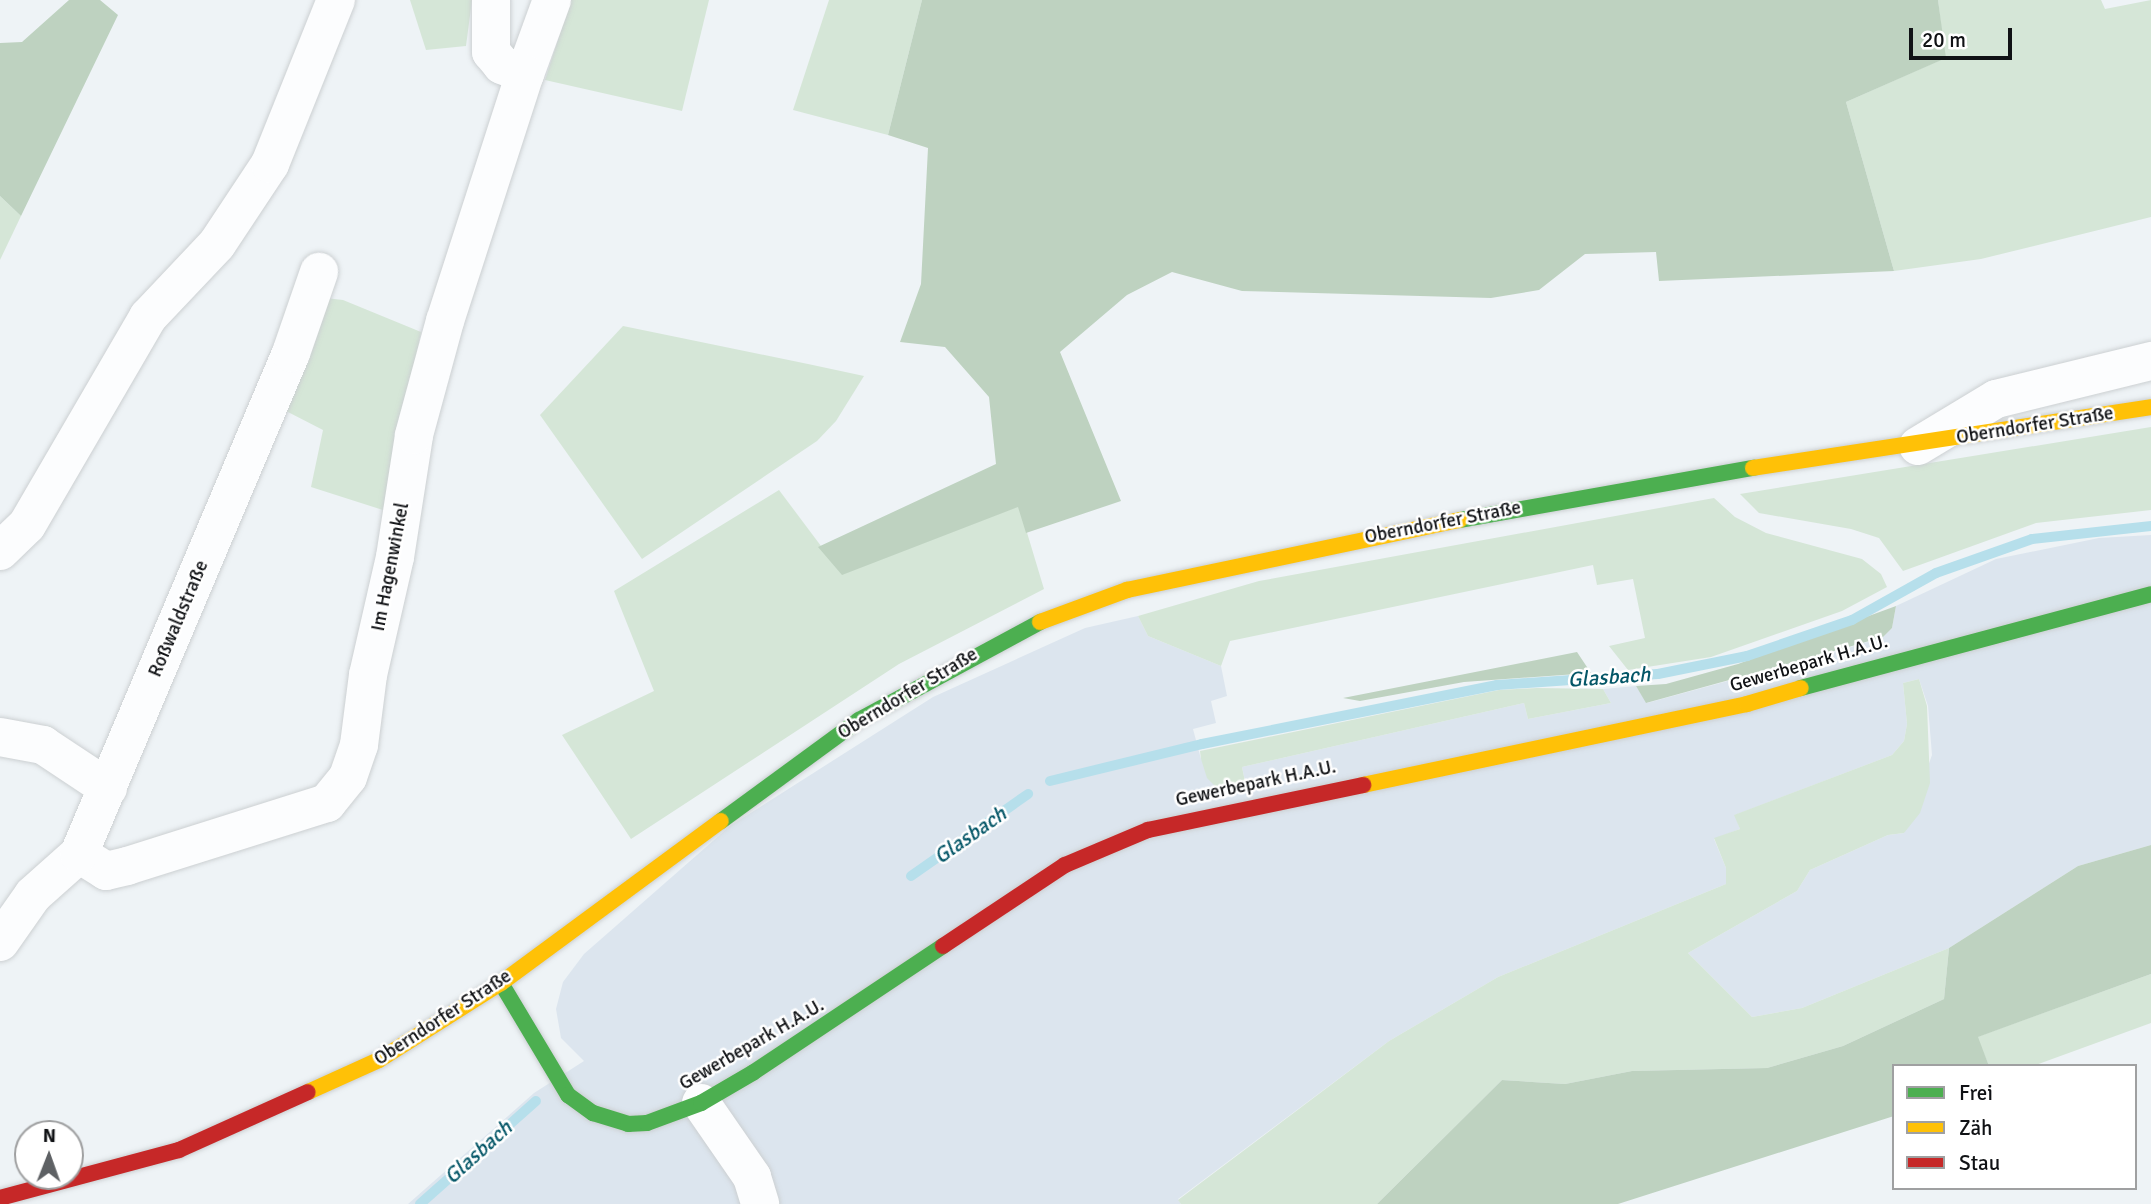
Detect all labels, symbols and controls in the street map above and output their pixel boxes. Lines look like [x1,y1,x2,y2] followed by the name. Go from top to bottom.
[1913,14,2016,58] scale bar
[1922,27,1966,53] text: 20 m
[1955,402,2115,450] street label: Oberndorfer Straße
[1363,497,1523,549] street label: Oberndorfer Straße
[367,501,415,633] street label: Im Hagenwinkel
[144,557,214,681] street label: Roßwaldstraße
[1727,631,1891,697] street label: Gewerbepark H.A.U.
[834,643,982,745] street label: Oberndorfer Straße
[1567,662,1651,692] water label: Glasbach
[1174,756,1338,812] street label: Gewerbepark H.A.U.
[929,801,1011,869] water label: Glasbach
[370,965,516,1071] street label: Oberndorfer Straße
[676,994,828,1096] street label: Gewerbepark H.A.U.
[1892,1064,2137,1190] legend
[1959,1080,1993,1106] text: Frei
[439,1115,517,1189] water label: Glasbach
[1959,1115,1993,1141] text: Zäh
[14,1120,84,1190] north arrow
[43,1124,56,1148] text: N
[1959,1150,2000,1176] text: Stau

